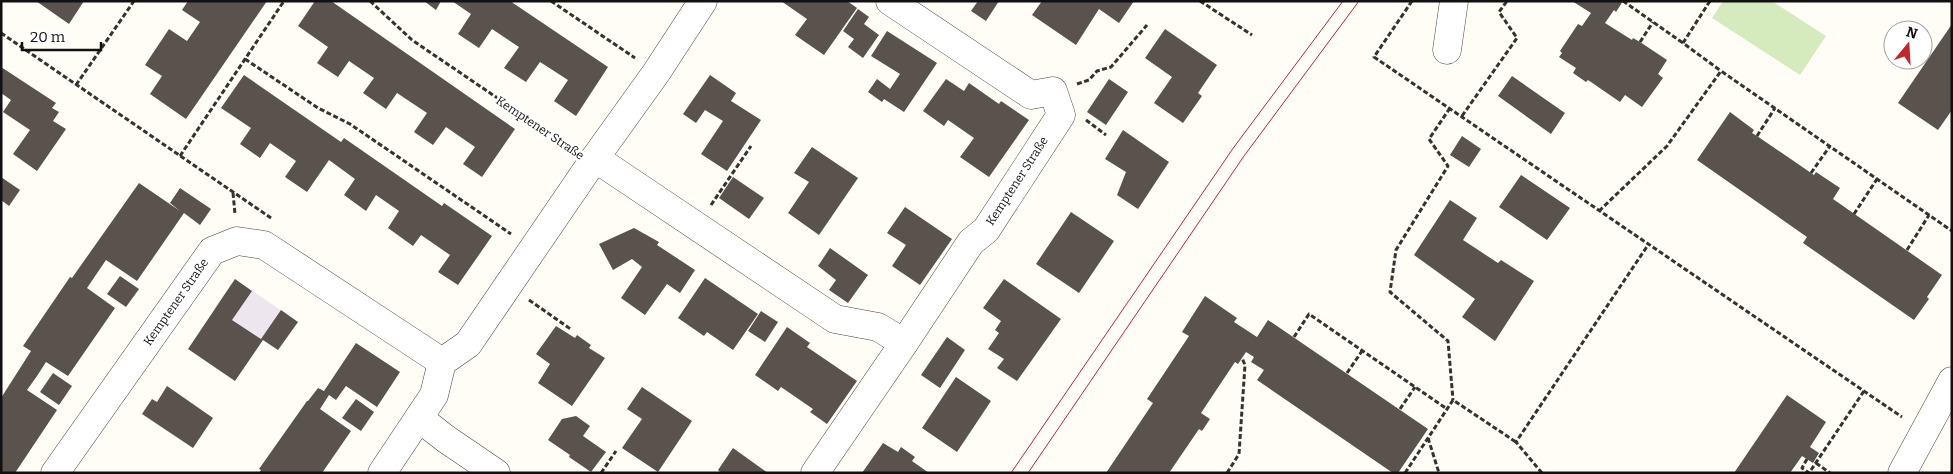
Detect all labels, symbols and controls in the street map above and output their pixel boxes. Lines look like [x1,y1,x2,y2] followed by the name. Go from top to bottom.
[22,20,101,52] scale bar
[1883,20,1933,70] north arrow
[1904,23,1920,43] text: N
[30,28,66,46] text: 20 m
[493,93,587,163] street label: Kemptener Straße
[983,134,1051,228] street label: Kemptener Straße
[141,256,211,348] street label: Kemptener Straße

